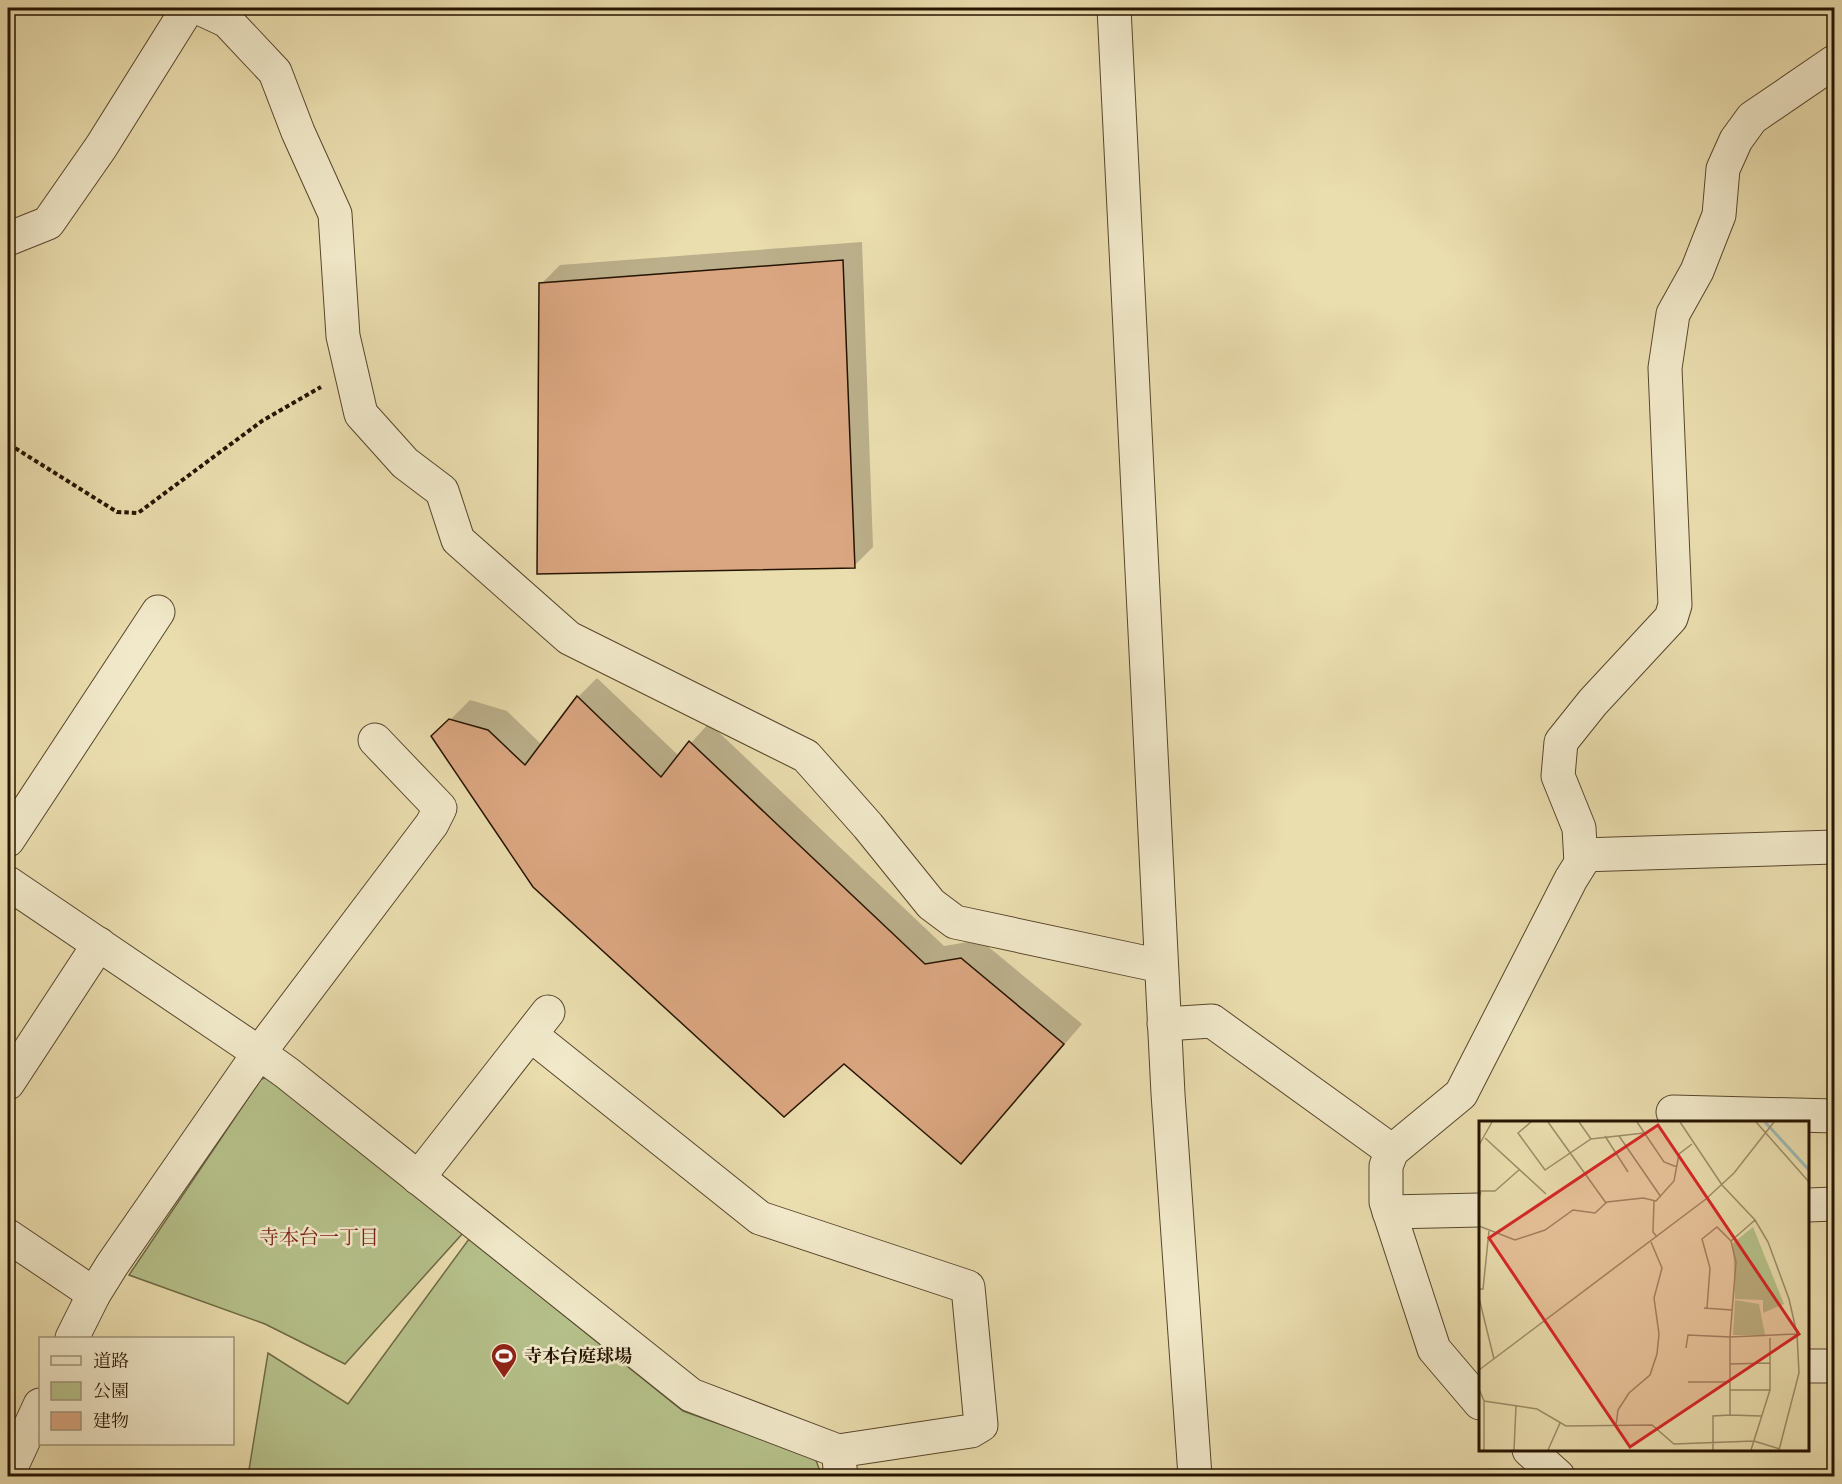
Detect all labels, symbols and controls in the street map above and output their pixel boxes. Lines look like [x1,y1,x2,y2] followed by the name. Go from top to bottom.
[1479,1121,1809,1451] inset map
[259,1225,379,1249] district label: 寺本台一丁目
[39,1337,234,1445] legend
[489,1341,519,1379] sports icon: 寺本台庭球場
[524,1345,632,1367] place label: 寺本台庭球場
[93,1350,129,1372] text: 道路
[93,1380,129,1402] text: 公園
[93,1410,129,1432] text: 建物

